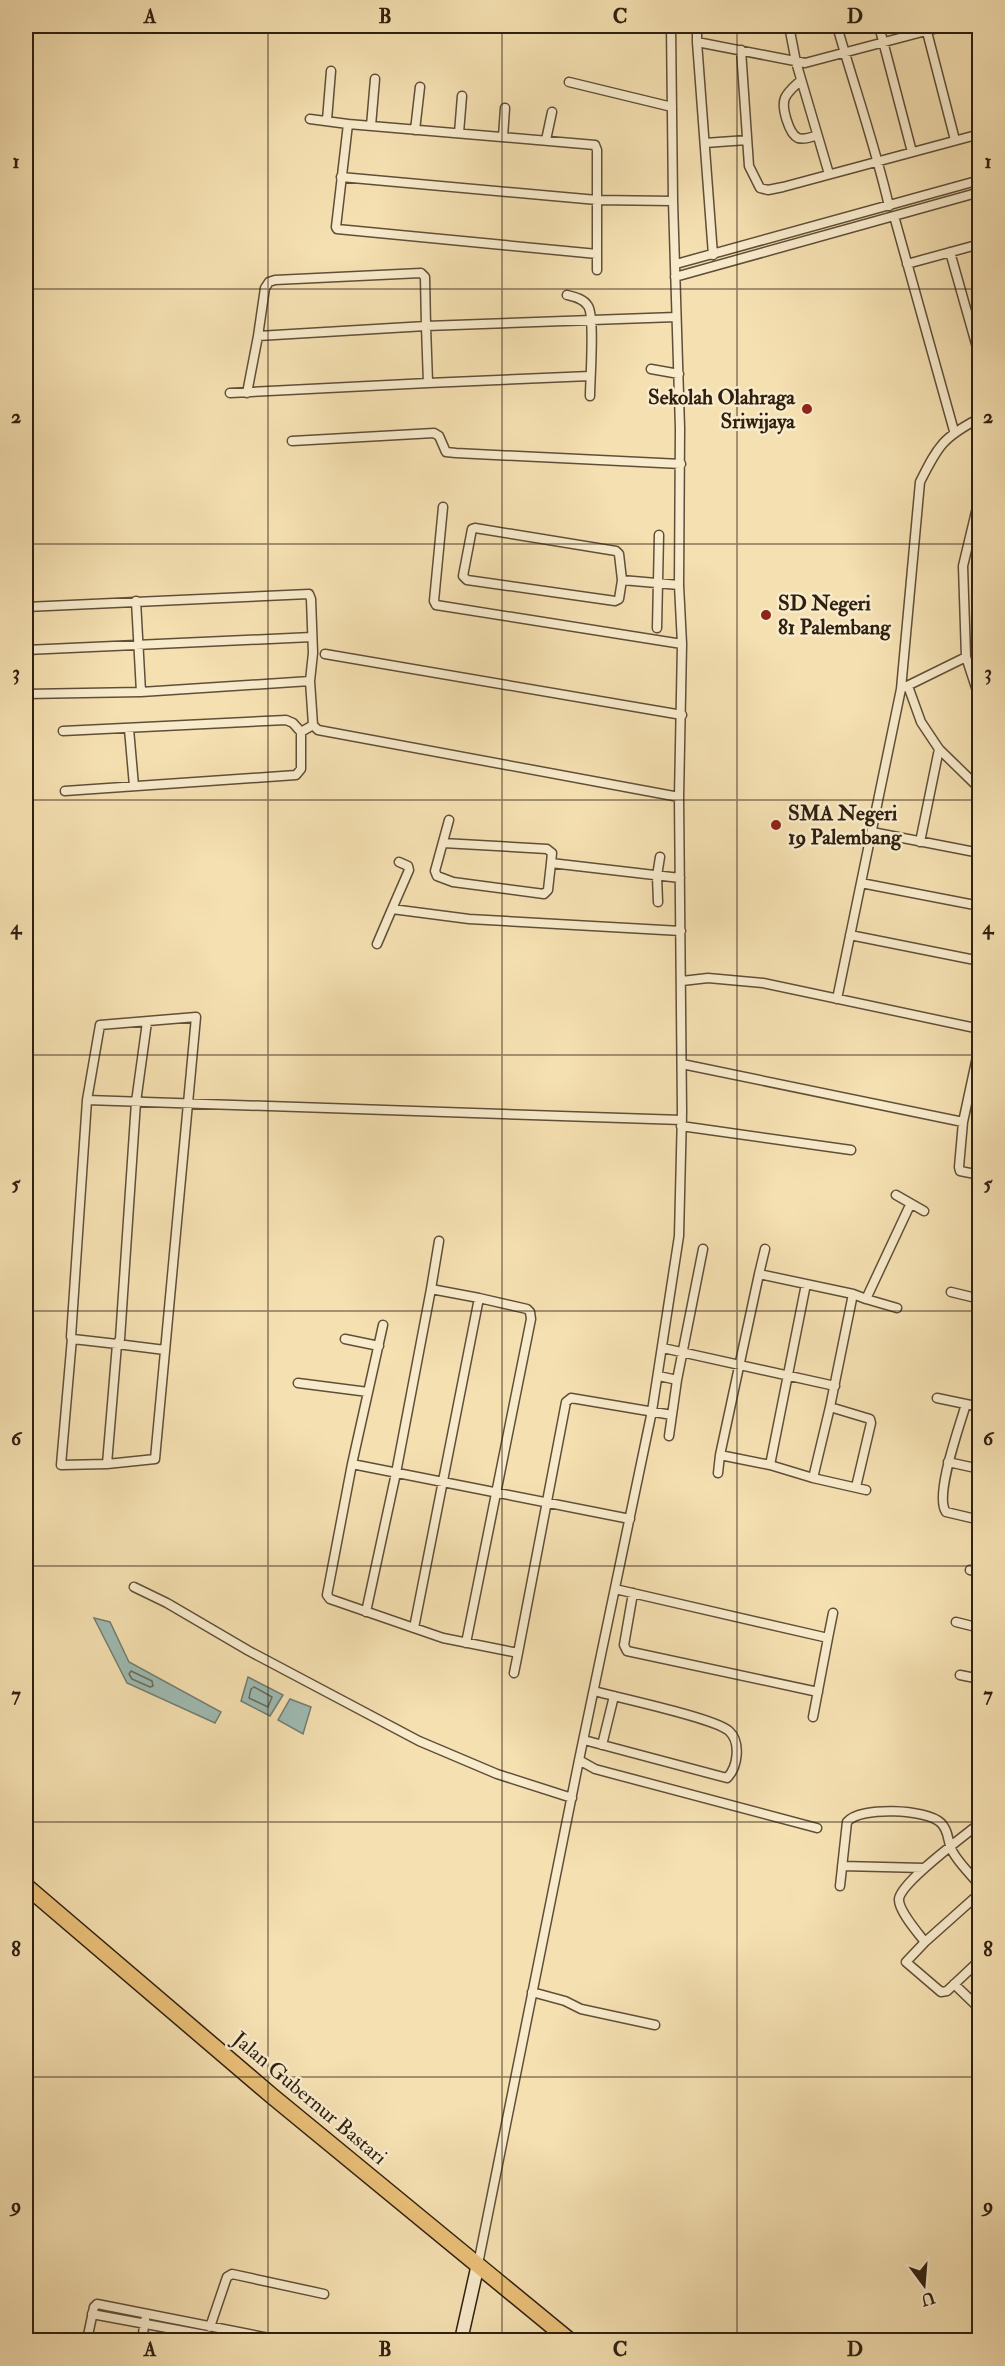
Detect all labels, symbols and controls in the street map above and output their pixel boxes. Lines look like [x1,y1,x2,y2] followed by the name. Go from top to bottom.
[143,4,157,29] text: A
[378,4,392,29] text: B
[613,4,627,29] text: C
[847,4,863,29] text: D
[12,149,20,174] text: 1
[984,149,992,174] text: 1
[648,384,796,435] place label: Sekolah Olahraga Sriwijaya
[800,402,814,416] marker: Sekolah Olahraga Sriwijaya
[11,404,21,429] text: 2
[983,404,993,429] text: 2
[778,590,891,641] place label: SD Negeri 81 Palembang
[759,608,773,622] marker: SD Negeri 81 Palembang
[12,660,20,685] text: 3
[984,660,992,685] text: 3
[788,800,902,851] place label: SMA Negeri 19 Palembang
[769,818,783,832] marker: SMA Negeri 19 Palembang
[10,915,23,940] text: 4
[982,915,995,940] text: 4
[12,1171,22,1196] text: 5
[984,1171,994,1196] text: 5
[11,1426,23,1451] text: 6
[983,1426,995,1451] text: 6
[11,1682,21,1707] text: 7
[983,1682,993,1707] text: 7
[11,1937,21,1962] text: 8
[983,1937,993,1962] text: 8
[226,2025,393,2171] street label: Jalan Gubernur Bastari
[9,2193,21,2218] text: 9
[981,2193,993,2218] text: 9
[894,2255,954,2315] north arrow
[918,2287,937,2310] text: U
[143,2337,157,2362] text: A
[378,2337,392,2362] text: B
[613,2337,627,2362] text: C
[847,2337,863,2362] text: D

